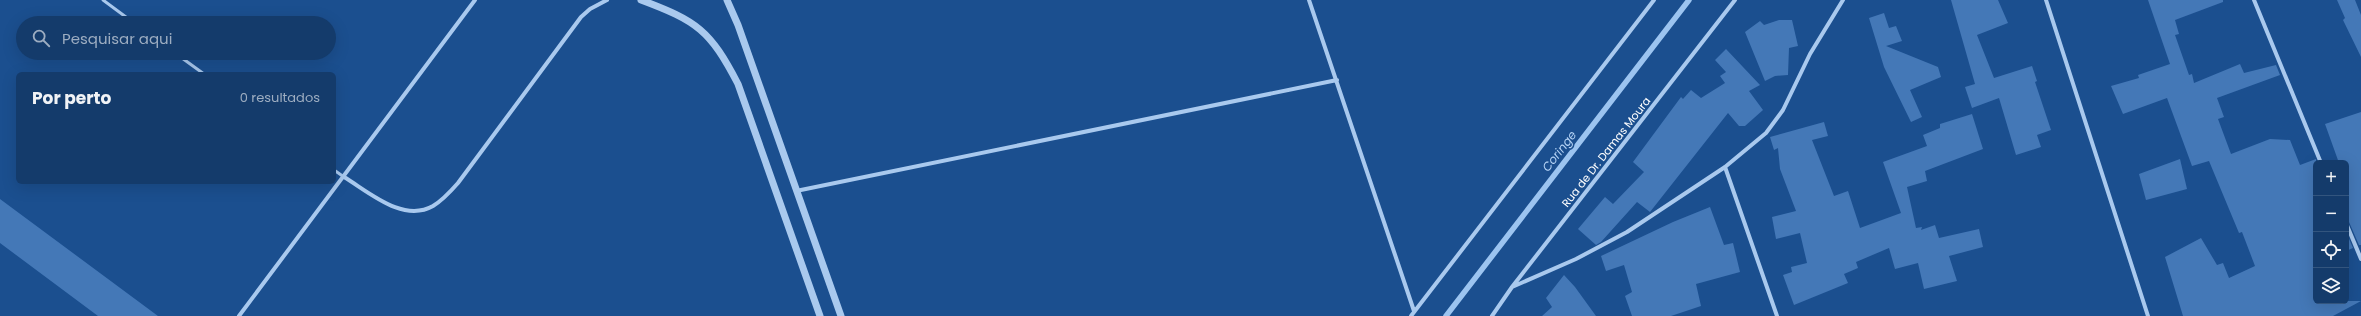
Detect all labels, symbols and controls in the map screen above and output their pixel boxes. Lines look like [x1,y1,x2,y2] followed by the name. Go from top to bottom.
[16,16,336,60] search box
[30,27,52,49] icon: search
[62,28,172,49] text: Pesquisar aqui
[32,86,111,110] text: Por perto
[240,88,320,107] text: 0 resultados
[1558,93,1654,211] street label: Rua de Dr. Damas Moura
[1538,127,1581,175] water label: Coringe
[2313,160,2349,304] map controls
[2313,160,2349,196] button: +
[2313,196,2349,232] button: −
[2313,232,2349,268] button: locate
[2313,268,2349,304] button: layers

